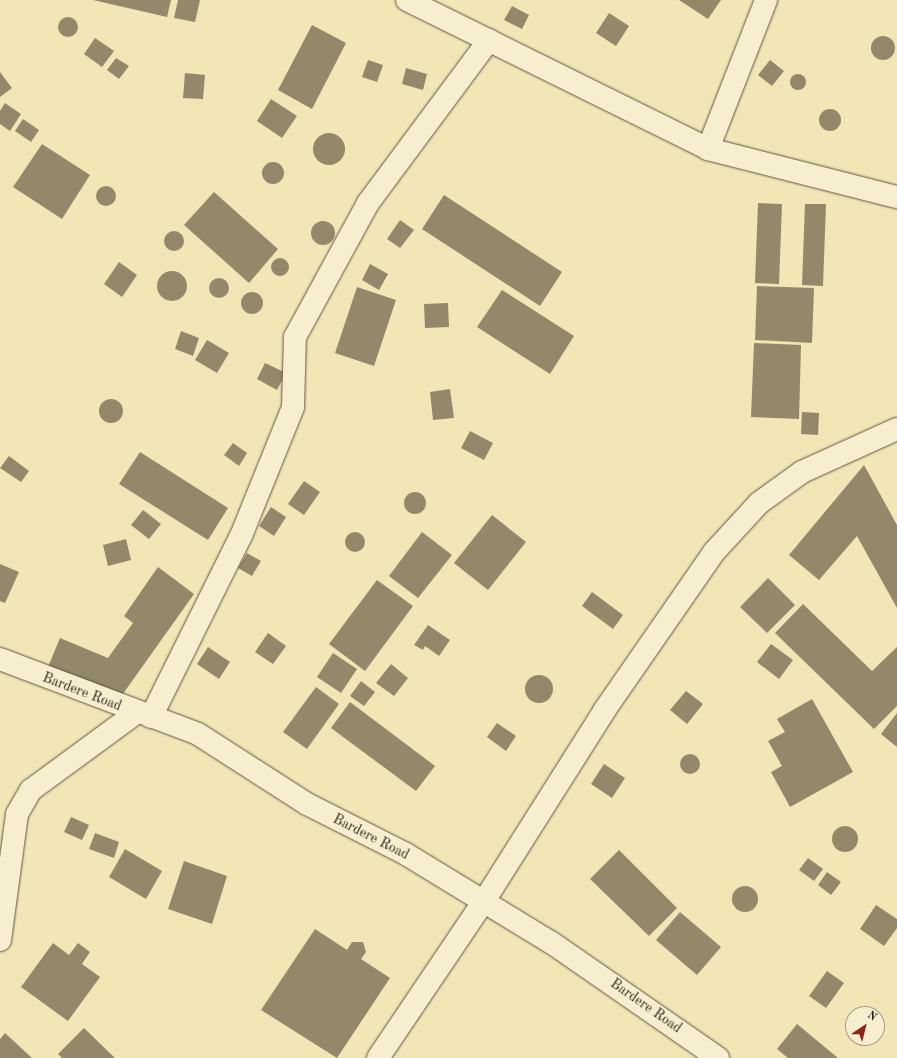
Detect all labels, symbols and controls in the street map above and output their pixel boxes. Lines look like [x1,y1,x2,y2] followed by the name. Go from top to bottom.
[40,669,124,715] street label: Bardere Road
[330,811,412,863] street label: Bardere Road
[607,975,685,1037] street label: Bardere Road
[845,1006,885,1046] north arrow
[865,1010,878,1023] text: N

